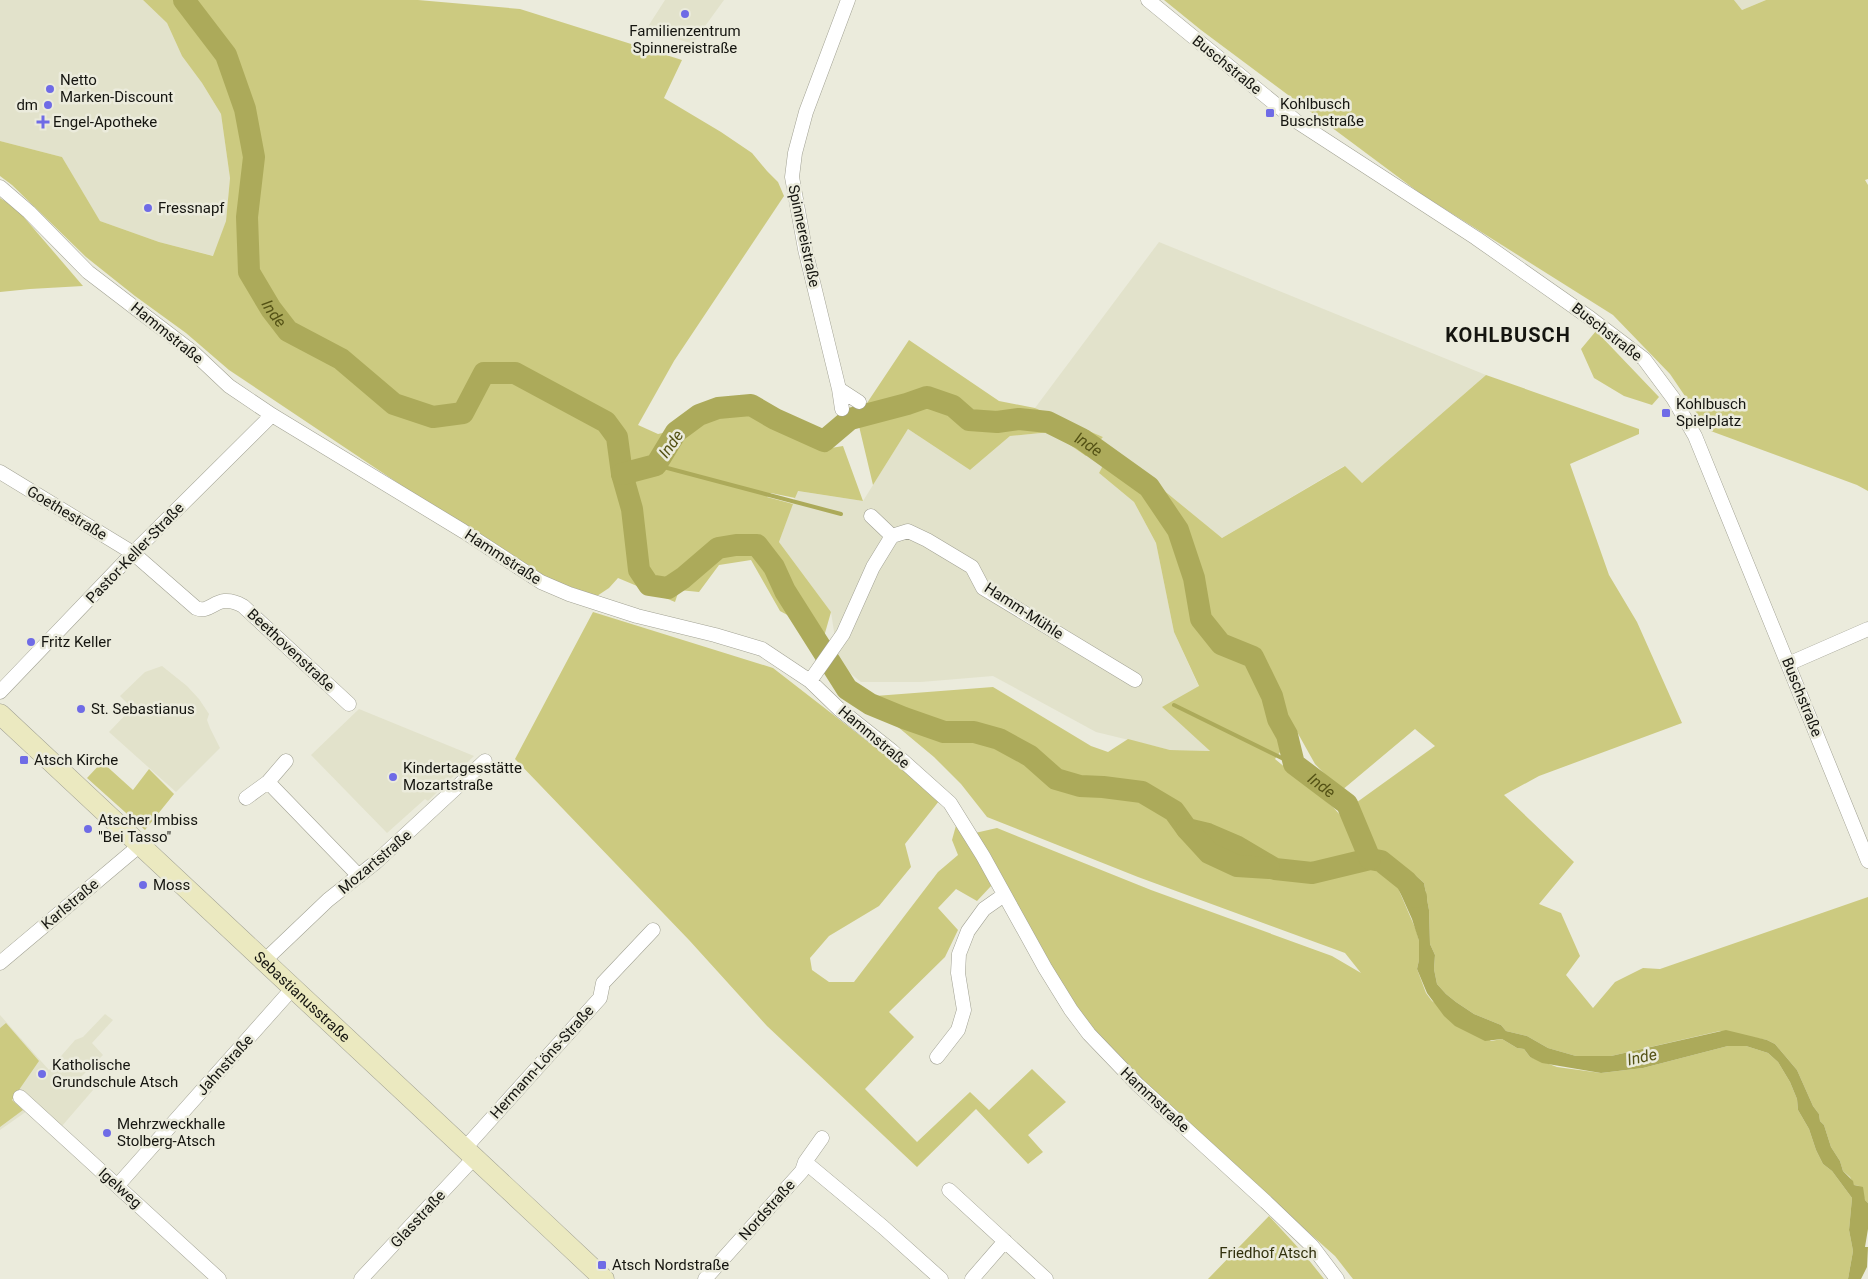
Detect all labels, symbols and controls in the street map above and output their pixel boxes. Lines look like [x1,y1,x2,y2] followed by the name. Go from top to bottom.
[679,8,691,20] marker: Familienzentrum Spinnereistraße
[629,22,741,57] place label: Familienzentrum Spinnereistraße
[1189,32,1265,98] street label: Buschstraße
[60,71,173,106] place label: Netto Marken-Discount
[44,83,56,95] marker: Netto Marken-Discount
[1280,95,1364,130] place label: Kohlbusch Buschstraße
[16,96,38,114] place label: dm
[42,99,54,111] marker: dm
[1264,107,1276,119] marker: Kohlbusch Buschstraße
[53,113,157,131] place label: Engel-Apotheke
[37,116,49,128] marker: Engel-Apotheke
[784,183,824,289] street label: Spinnereistraße
[158,199,225,217] place label: Fressnapf
[142,202,154,214] marker: Fressnapf
[258,296,291,331] water label: Inde
[127,298,207,368] street label: Hammstraße
[1568,299,1646,365] street label: Buschstraße
[1445,323,1571,347] district label: KOHLBUSCH
[1676,395,1746,430] place label: Kohlbusch Spielplatz
[1660,407,1672,419] marker: Kohlbusch Spielplatz
[655,426,687,462] water label: Inde
[1072,428,1106,460] water label: Inde
[24,482,110,544] street label: Goethestraße
[82,499,188,607] street label: Pastor-Keller-Straße
[461,526,545,588] street label: Hammstraße
[981,579,1067,643] street label: Hamm-Mühle
[244,605,338,695] street label: Beethovenstraße
[41,633,111,651] place label: Fritz Keller
[25,636,37,648] marker: Fritz Keller
[1778,655,1826,739] street label: Buschstraße
[91,700,195,718] place label: St. Sebastianus
[835,702,913,772] street label: Hammstraße
[75,703,87,715] marker: St. Sebastianus
[34,751,118,769] place label: Atsch Kirche
[18,754,30,766] marker: Atsch Kirche
[403,759,522,794] place label: Kindertagesstätte Mozartstraße
[1304,769,1340,802] water label: Inde
[387,771,399,783] marker: Kindertagesstätte Mozartstraße
[98,811,198,846] place label: Atscher Imbiss "Bei Tasso"
[82,823,94,835] marker: Atscher Imbiss "Bei Tasso"
[335,826,415,898] street label: Mozartstraße
[38,875,102,933] street label: Karlstraße
[153,876,190,894] place label: Moss
[137,879,149,891] marker: Moss
[250,948,354,1046] street label: Sebastianusstraße
[486,1002,598,1122] street label: Hermann-Löns-Straße
[193,1031,257,1099] street label: Jahnstraße
[1625,1045,1659,1069] water label: Inde
[52,1056,178,1091] place label: Katholische Grundschule Atsch
[1117,1064,1193,1136] street label: Hammstraße
[36,1068,48,1080] marker: Katholische Grundschule Atsch
[117,1115,225,1150] place label: Mehrzweckhalle Stolberg-Atsch
[101,1127,113,1139] marker: Mehrzweckhalle Stolberg-Atsch
[95,1164,145,1212] street label: Igelweg
[735,1176,799,1244] street label: Nordstraße
[387,1186,449,1252] street label: Glasstraße
[1219,1244,1317,1262] park label: Friedhof Atsch
[612,1256,729,1274] place label: Atsch Nordstraße
[596,1259,608,1271] marker: Atsch Nordstraße

